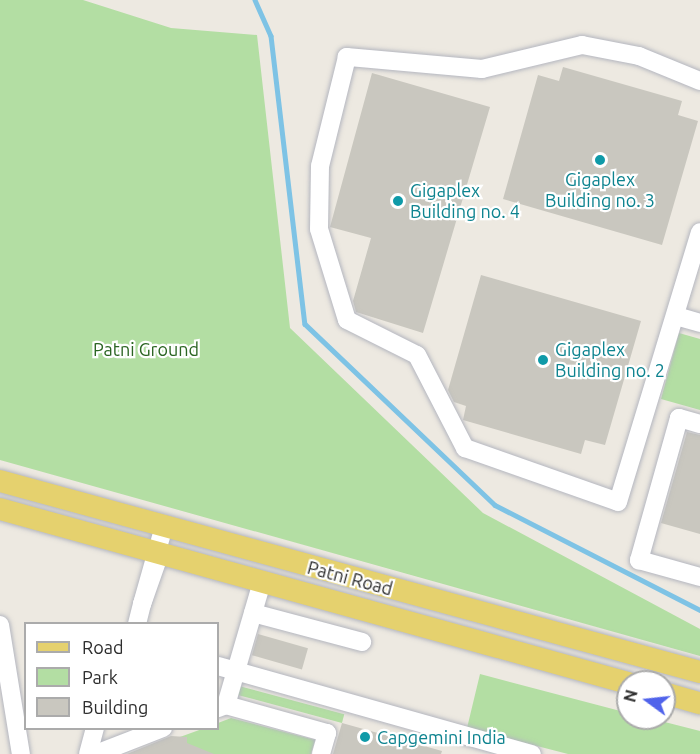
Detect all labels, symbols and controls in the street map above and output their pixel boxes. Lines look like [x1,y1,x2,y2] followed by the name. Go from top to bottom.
[593,153,607,167] marker: Gigaplex Building no. 3
[545,169,655,212] place label: Gigaplex Building no. 3
[410,180,520,222] place label: Gigaplex Building no. 4
[391,194,405,208] marker: Gigaplex Building no. 4
[93,338,199,360] park label: Patni Ground
[555,339,665,382] place label: Gigaplex Building no. 2
[536,353,550,367] marker: Gigaplex Building no. 2
[305,556,395,600] street label: Patni Road
[24,622,219,730] legend
[82,637,124,657] text: Road
[82,667,118,687] text: Park
[616,670,676,730] north arrow
[620,688,641,704] text: N
[82,697,148,717] text: Building
[377,726,506,748] place label: Capgemini India
[358,730,372,744] marker: Capgemini India

